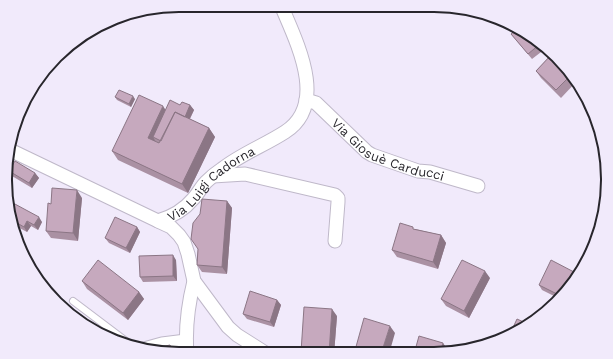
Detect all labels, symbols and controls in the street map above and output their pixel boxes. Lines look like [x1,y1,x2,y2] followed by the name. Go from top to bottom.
[329,115,446,184] street label: Via Giosuè Carducci
[165,143,258,225] street label: Via Luigi Cadorna

